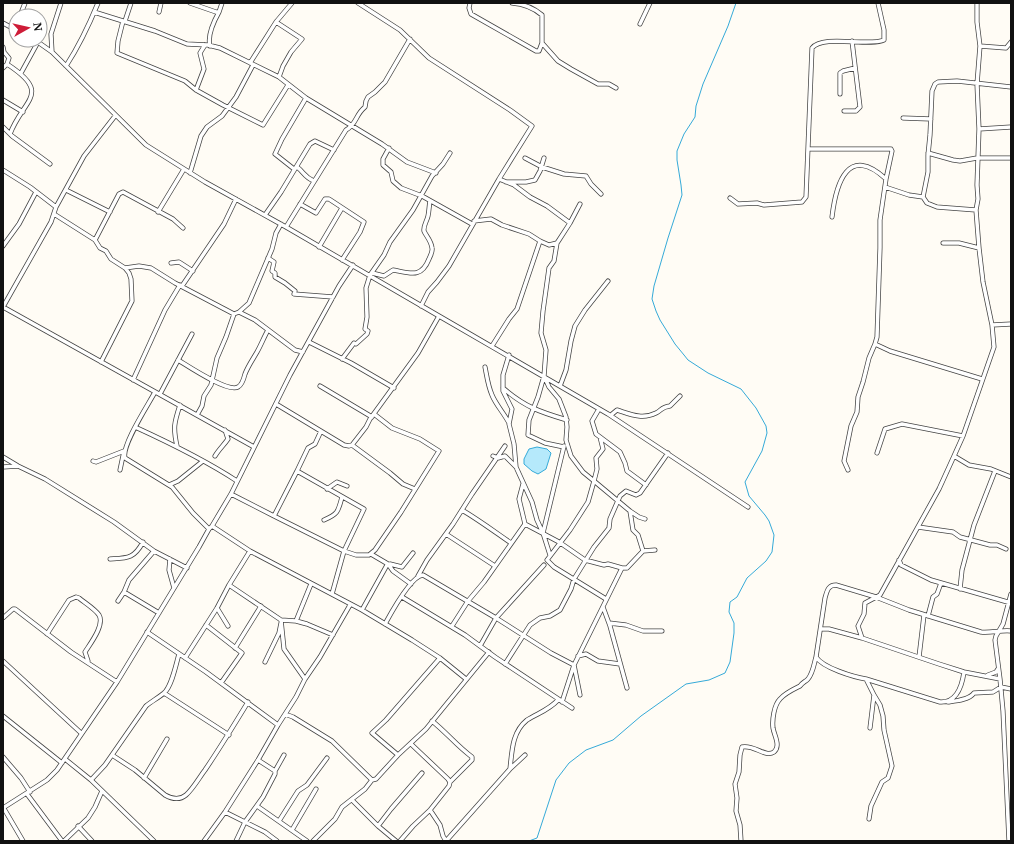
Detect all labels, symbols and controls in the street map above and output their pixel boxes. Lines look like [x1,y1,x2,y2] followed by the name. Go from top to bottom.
[8,8,48,48] north arrow
[30,21,46,32] text: N

